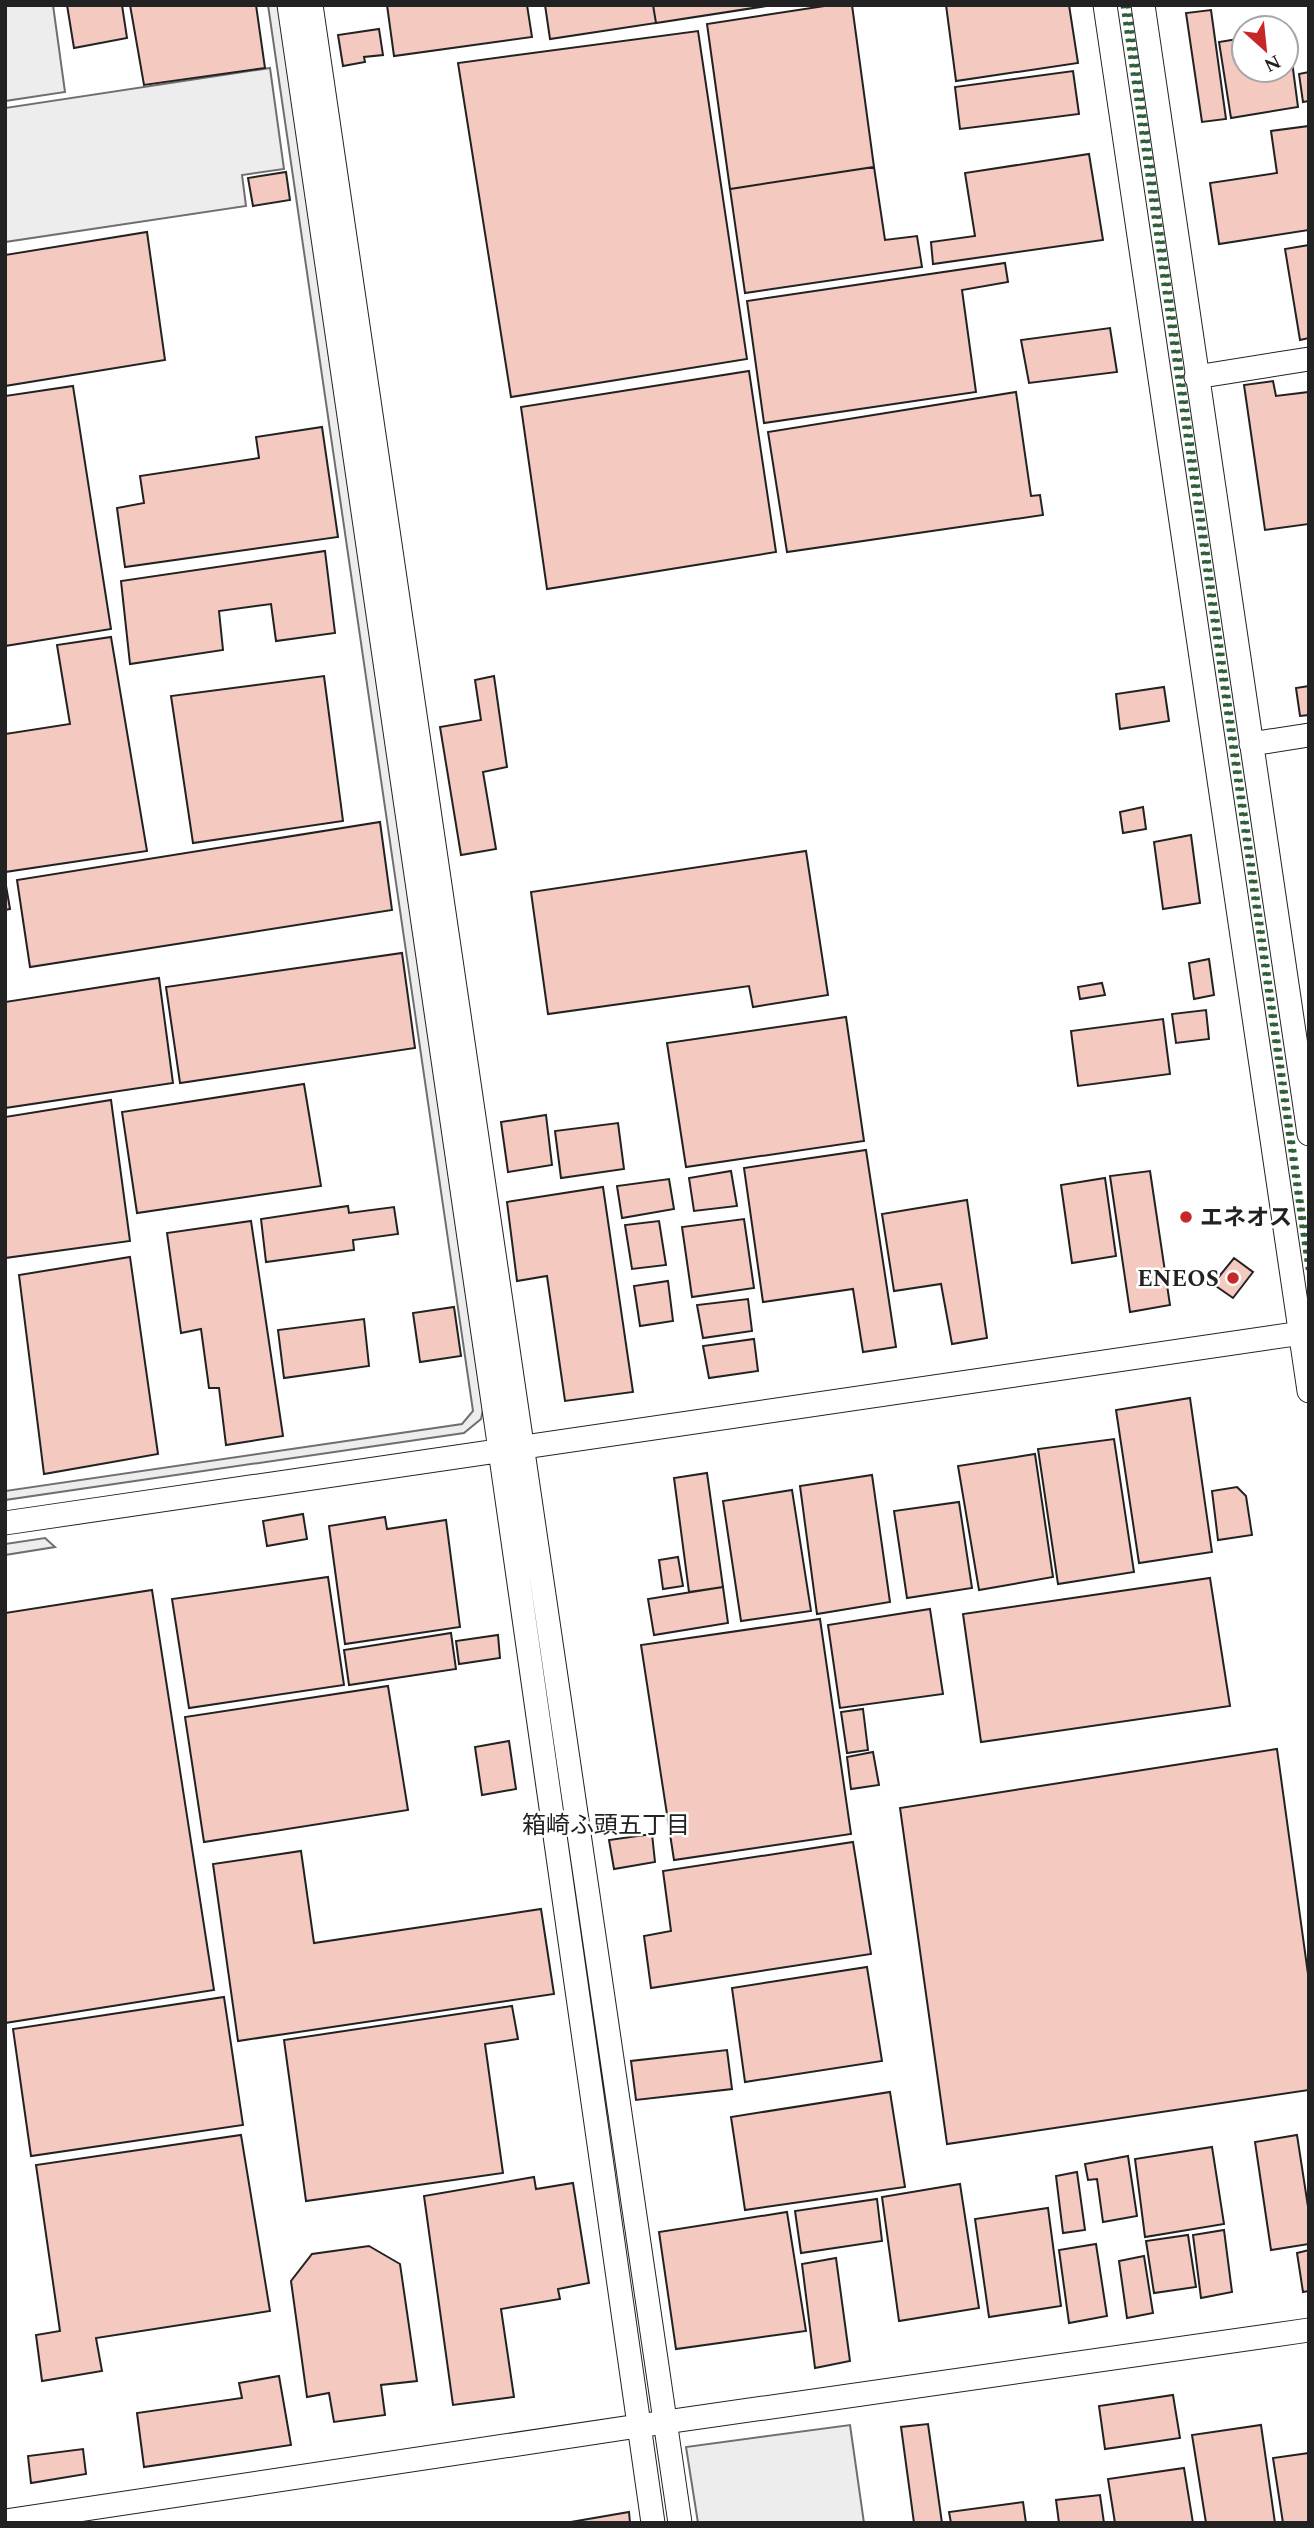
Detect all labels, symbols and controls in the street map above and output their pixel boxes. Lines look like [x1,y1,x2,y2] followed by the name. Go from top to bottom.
[1230,14,1300,84] north arrow
[1259,46,1286,79] text: N
[1200,1201,1292,1236] place label: エネオス
[1178,1209,1194,1225] marker: エネオス
[1137,1262,1219,1297] place label: ENEOS
[1225,1270,1241,1286] marker: ENEOS
[522,1808,690,1844] district label: 箱崎ふ頭五丁目

